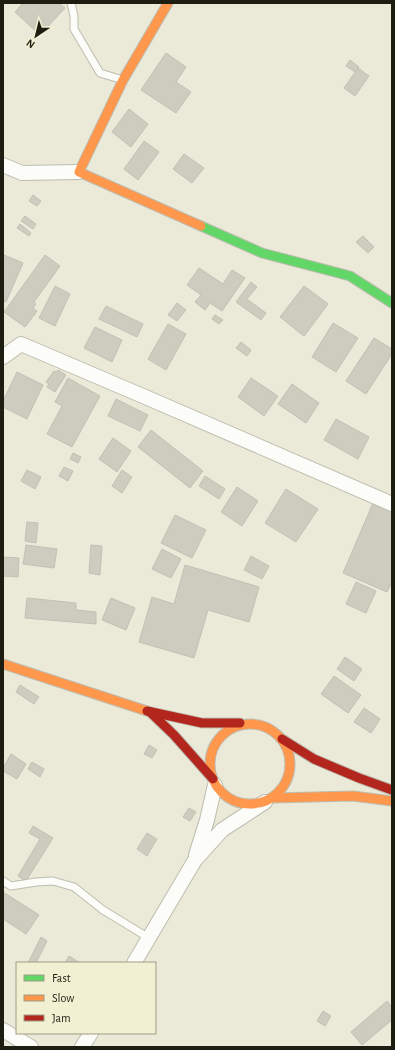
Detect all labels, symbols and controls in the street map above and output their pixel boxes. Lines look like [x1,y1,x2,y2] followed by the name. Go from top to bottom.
[16,16,56,56] north arrow
[24,37,37,50] text: N
[16,962,156,1034] legend
[52,972,71,984] text: Fast
[52,992,74,1004] text: Slow
[52,1012,71,1024] text: Jam

